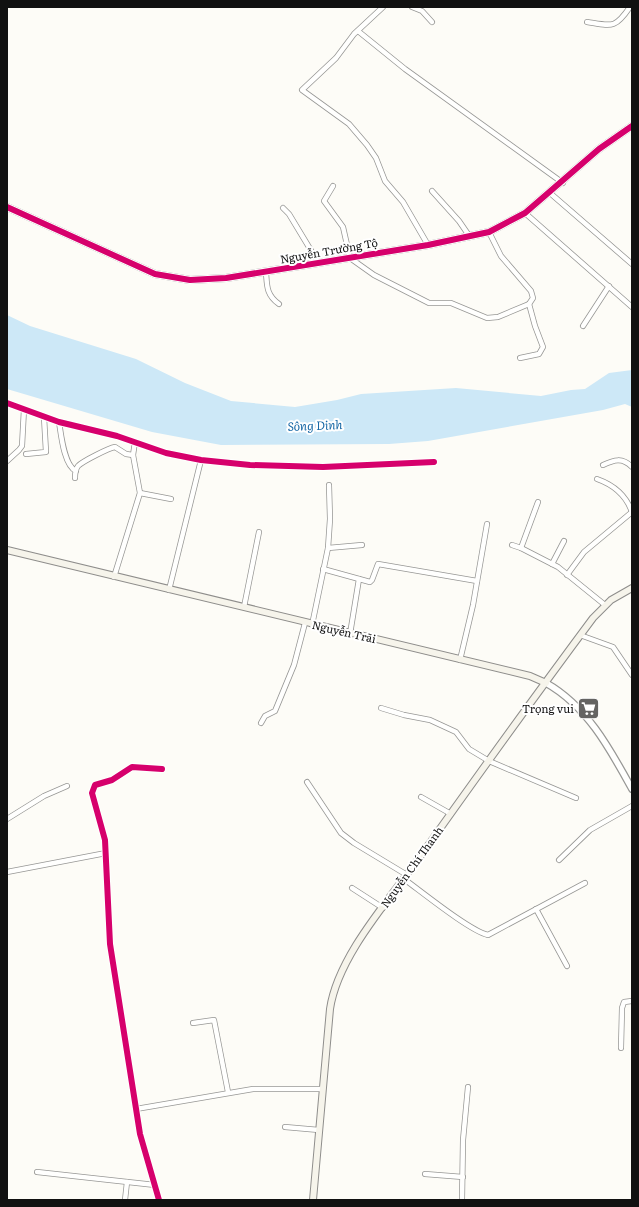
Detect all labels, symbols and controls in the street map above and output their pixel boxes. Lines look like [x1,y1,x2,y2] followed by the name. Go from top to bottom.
[279,234,379,266] street label: Nguyễn Trường Tộ
[287,415,343,435] water label: Sông Dinh
[311,616,378,646] street label: Nguyễn Trãi
[576,696,602,722] supermarket icon: Trọng vui
[522,700,574,716] place label: Trọng vui
[376,822,446,910] street label: Nguyễn Chí Thanh

